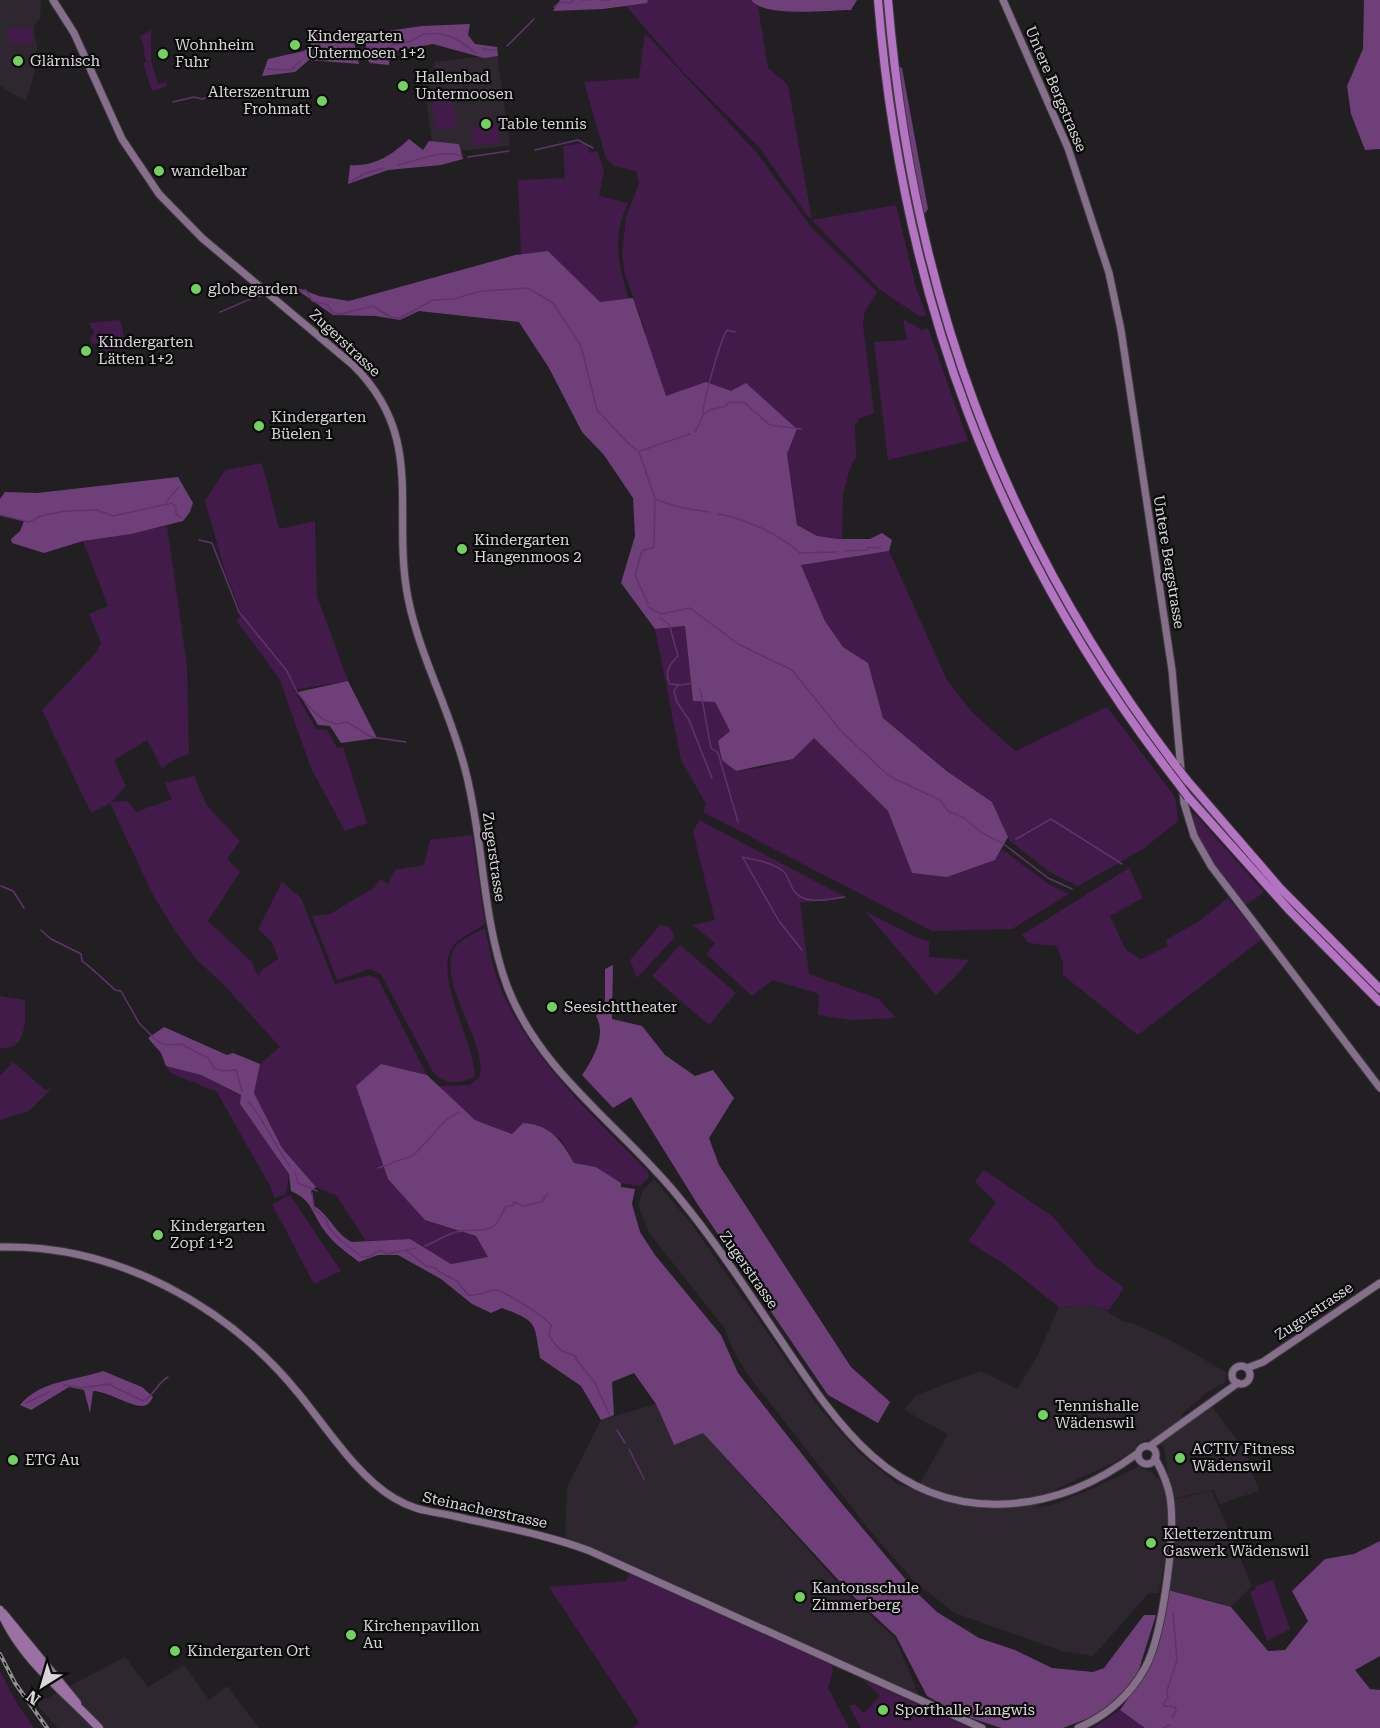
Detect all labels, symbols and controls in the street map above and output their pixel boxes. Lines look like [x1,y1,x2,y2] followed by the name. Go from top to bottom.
[1021,23,1091,155] street label: Untere Bergstrasse
[307,27,425,62] place label: Kindergarten Untermosen 1+2
[175,36,255,71] place label: Wohnheim Fuhr
[288,38,302,52] marker: Kindergarten Untermosen 1+2
[156,47,170,61] marker: Wohnheim Fuhr
[30,52,100,70] place label: Glärnisch
[11,54,25,68] marker: Glärnisch
[415,68,514,103] place label: Hallenbad Untermoosen
[396,79,410,93] marker: Hallenbad Untermoosen
[208,83,310,118] place label: Alterszentrum Frohmatt
[315,94,329,108] marker: Alterszentrum Frohmatt
[498,115,587,133] place label: Table tennis
[479,117,493,131] marker: Table tennis
[171,162,247,180] place label: wandelbar
[152,164,166,178] marker: wandelbar
[208,280,298,298] place label: globegarden
[189,282,203,296] marker: globegarden
[306,306,384,380] street label: Zugerstrasse
[98,333,194,368] place label: Kindergarten Lätten 1+2
[79,344,93,358] marker: Kindergarten Lätten 1+2
[271,408,367,443] place label: Kindergarten Büelen 1
[252,419,266,433] marker: Kindergarten Büelen 1
[1150,494,1188,630] street label: Untere Bergstrasse
[474,531,582,566] place label: Kindergarten Hangenmoos 2
[455,542,469,556] marker: Kindergarten Hangenmoos 2
[479,811,509,903] street label: Zugerstrasse
[564,998,677,1016] place label: Seesichttheater
[545,1000,559,1014] marker: Seesichttheater
[170,1217,266,1252] place label: Kindergarten Zopf 1+2
[151,1228,165,1242] marker: Kindergarten Zopf 1+2
[716,1228,782,1312] street label: Zugerstrasse
[1271,1278,1357,1344] street label: Zugerstrasse
[1055,1397,1139,1432] place label: Tennishalle Wädenswil
[1036,1408,1050,1422] marker: Tennishalle Wädenswil
[1192,1440,1295,1475] place label: ACTIV Fitness Wädenswil
[25,1451,80,1469] place label: ETG Au
[1173,1451,1187,1465] marker: ACTIV Fitness Wädenswil
[6,1453,20,1467] marker: ETG Au
[421,1488,549,1532] street label: Steinacherstrasse
[1163,1525,1310,1560] place label: Kletterzentrum Gaswerk Wädenswil
[1144,1536,1158,1550] marker: Kletterzentrum Gaswerk Wädenswil
[812,1579,919,1614] place label: Kantonsschule Zimmerberg
[793,1590,807,1604] marker: Kantonsschule Zimmerberg
[363,1617,480,1652] place label: Kirchenpavillon Au
[344,1628,358,1642] marker: Kirchenpavillon Au
[187,1642,310,1660] place label: Kindergarten Ort
[168,1644,182,1658] marker: Kindergarten Ort
[12,1656,72,1716] north arrow
[23,1686,44,1709] text: N
[895,1701,1035,1719] place label: Sporthalle Langwis
[876,1703,890,1717] marker: Sporthalle Langwis

